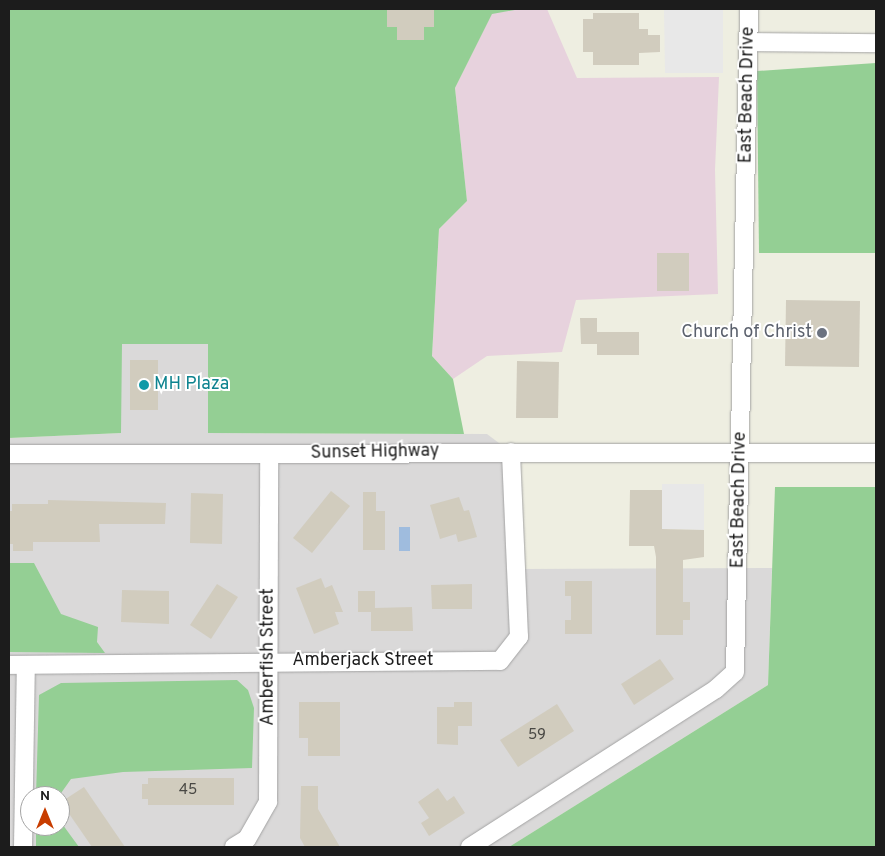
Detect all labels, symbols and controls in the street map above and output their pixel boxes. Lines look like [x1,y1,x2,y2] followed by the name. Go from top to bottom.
[736,26,760,164] street label: East Beach Drive
[681,322,812,344] place label: Church of Christ
[816,327,828,339] marker: Church of Christ
[154,374,229,396] place label: MH Plaza
[138,379,150,391] marker: MH Plaza
[728,431,752,569] street label: East Beach Drive
[310,441,440,465] street label: Sunset Highway
[258,588,280,726] street label: Amberfish Street
[292,650,434,672] street label: Amberjack Street
[528,727,546,745] house number: 59
[179,782,197,800] house number: 45
[20,786,70,836] north arrow
[40,788,50,805] text: N

